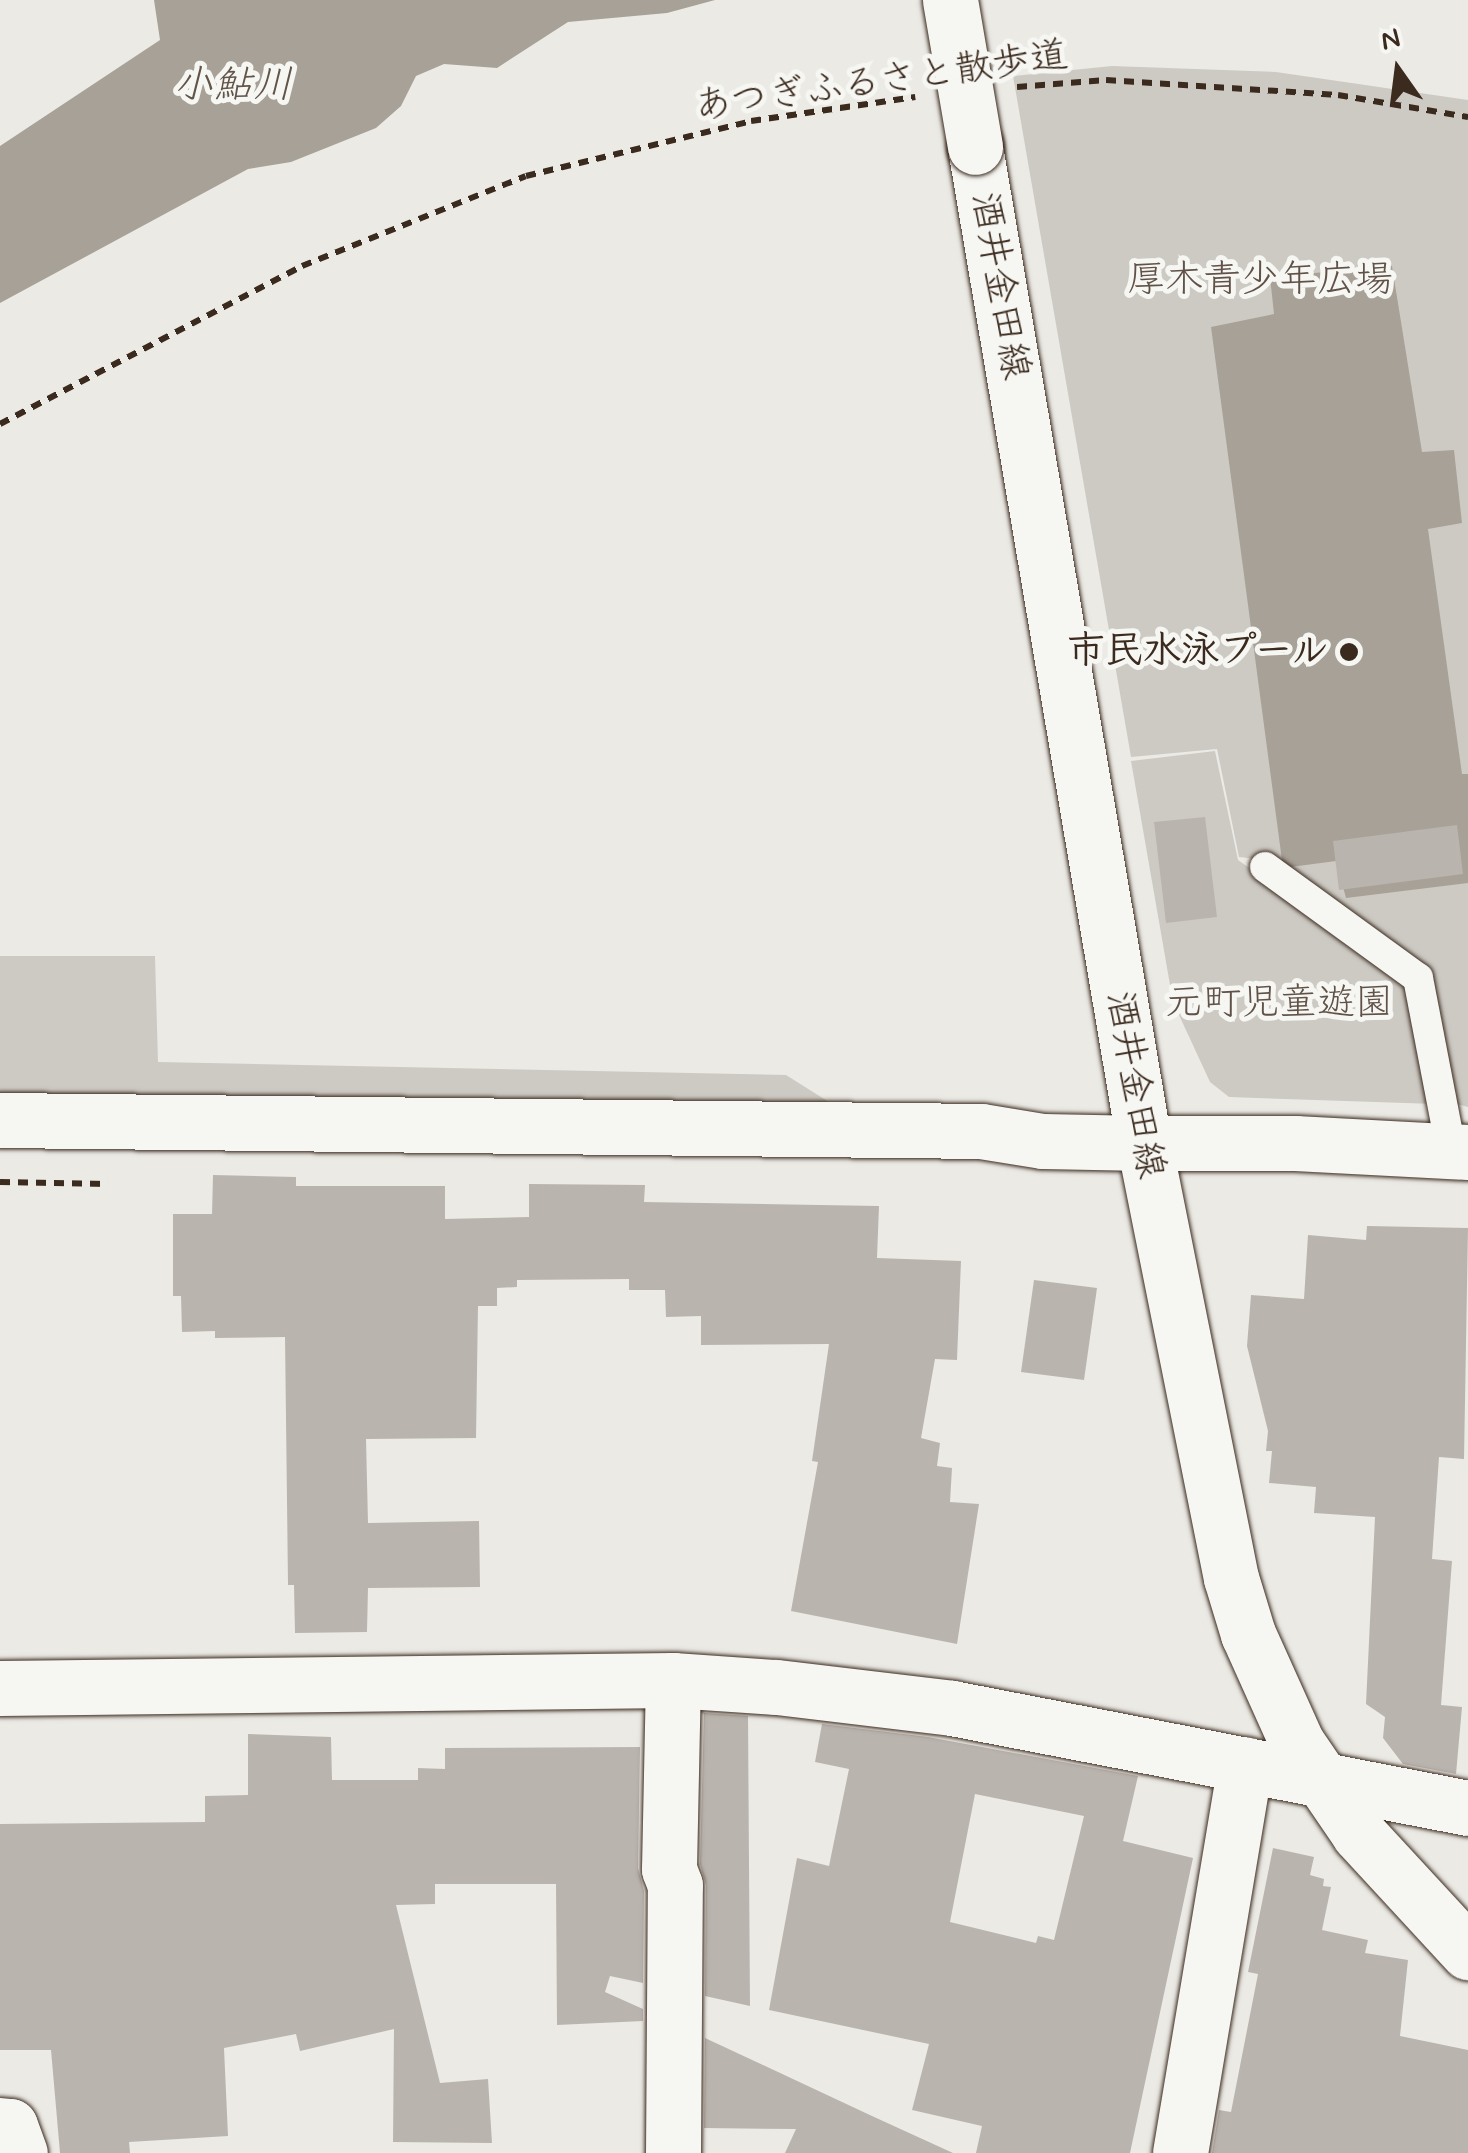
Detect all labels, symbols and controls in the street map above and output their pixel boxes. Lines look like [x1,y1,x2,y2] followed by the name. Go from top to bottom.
[1348,20,1448,120] north arrow
[1377,20,1404,61] text: N
[690,33,1072,131] street label: あつぎふるさと散歩道
[173,62,293,110] water label: 小鮎川
[960,188,1038,384] street label: 酒井金田線
[1127,258,1393,304] park label: 厚木青少年広場
[1065,629,1329,675] place label: 市民水泳プール
[1338,641,1360,663] marker: 市民水泳プール
[1165,981,1393,1027] park label: 元町児童遊園
[1095,987,1173,1183] street label: 酒井金田線

